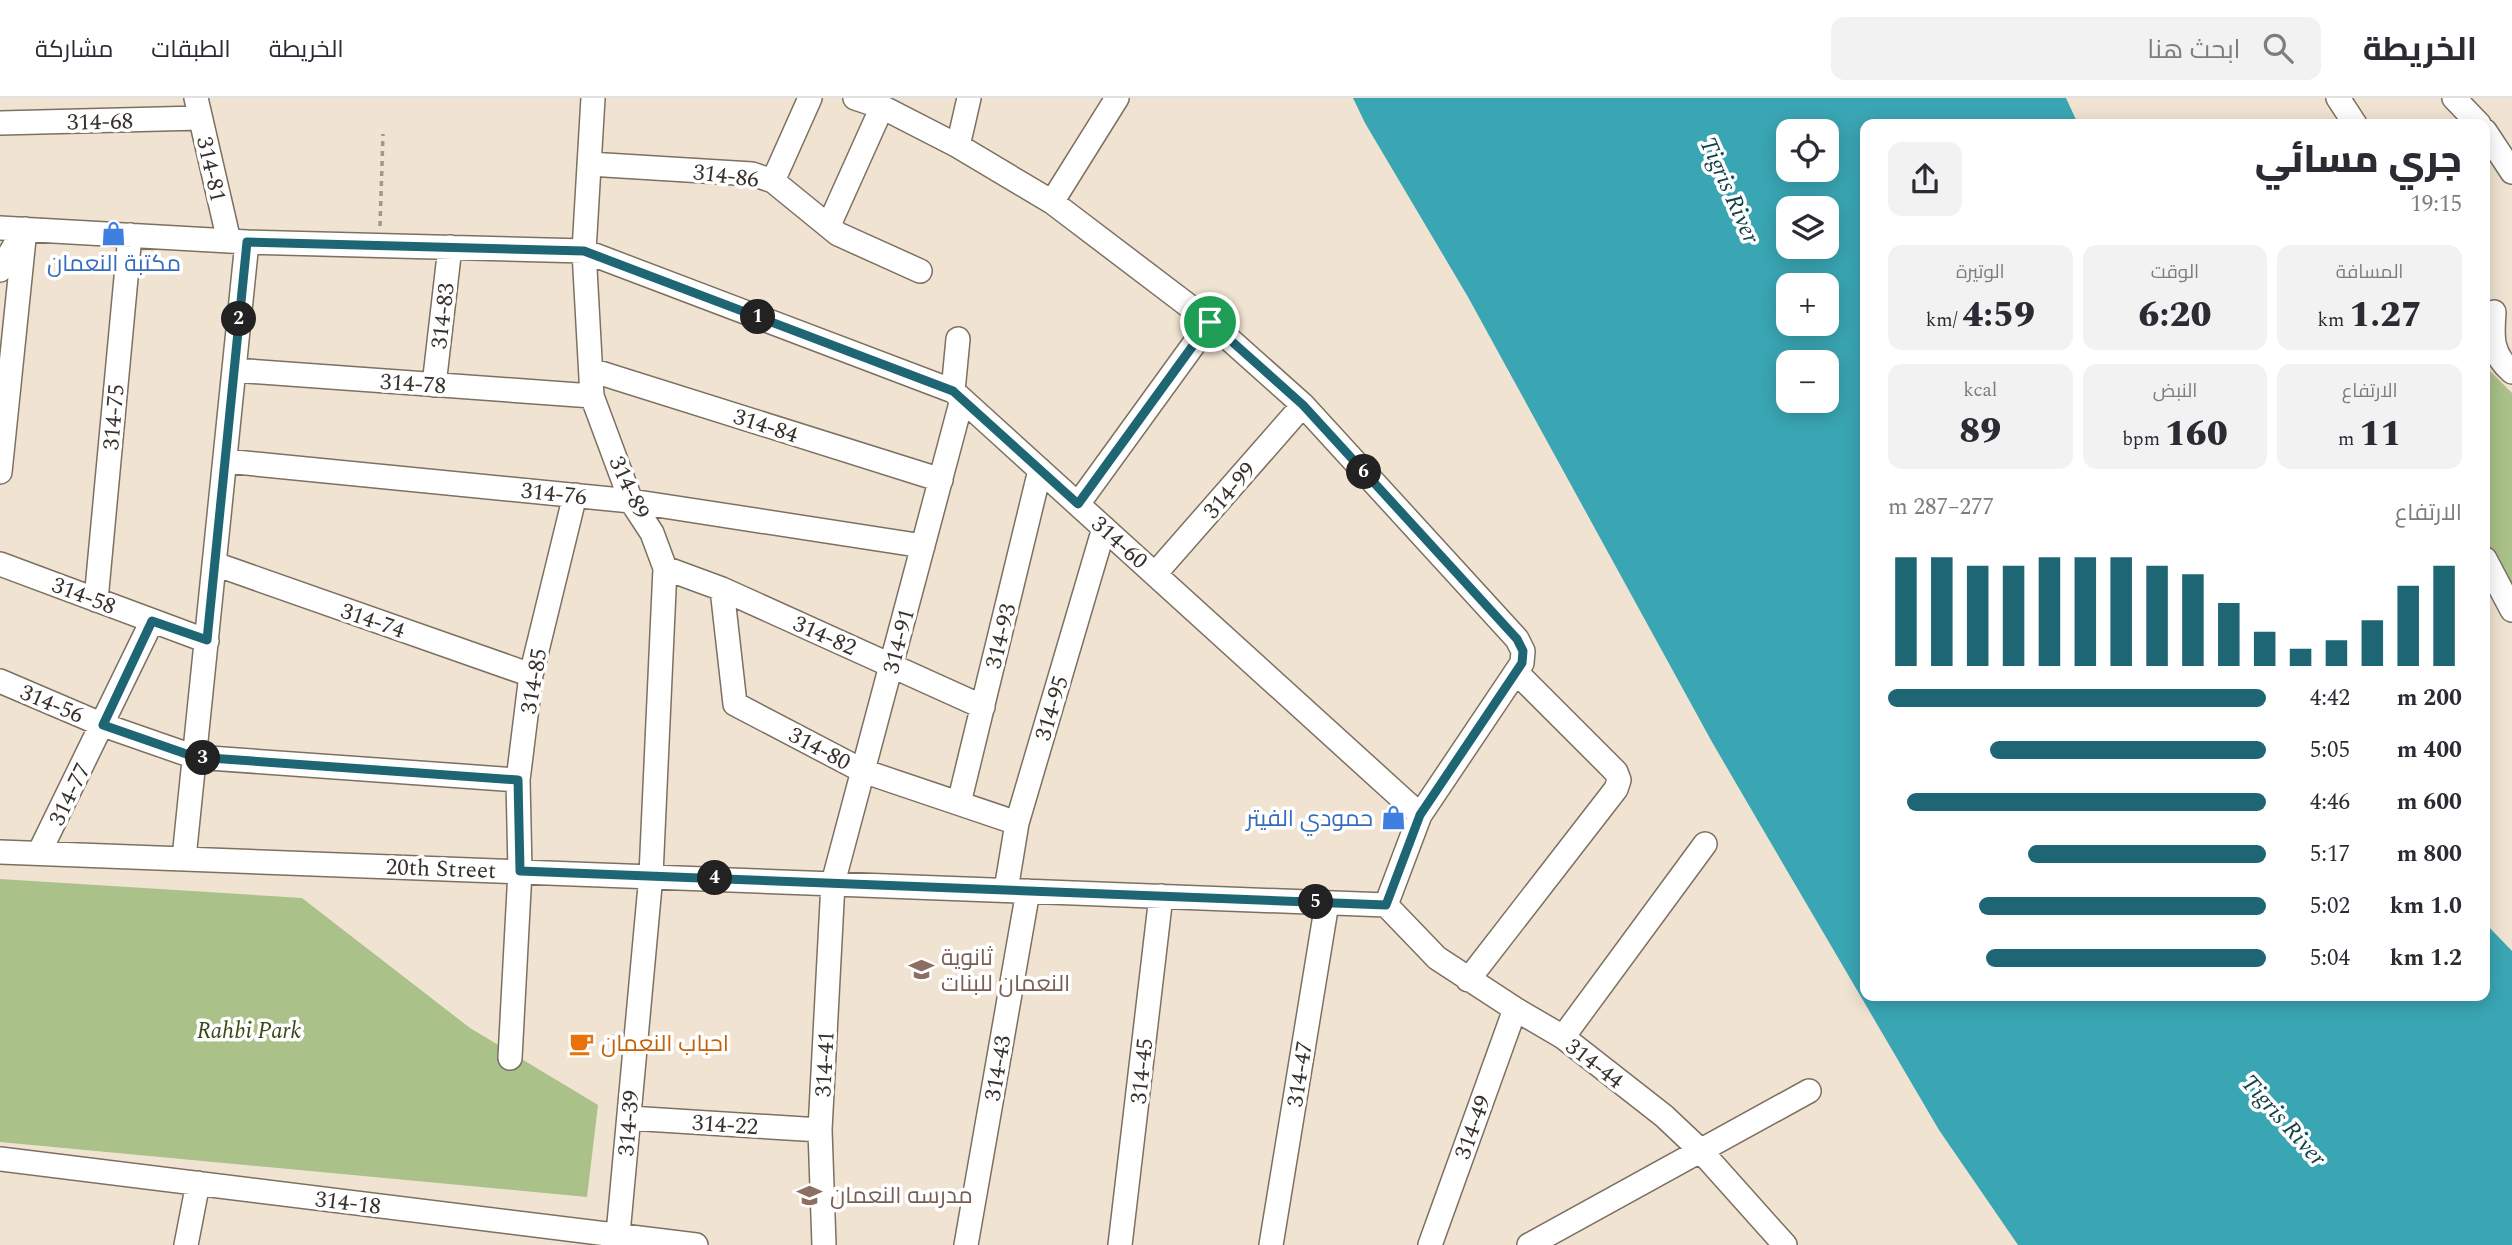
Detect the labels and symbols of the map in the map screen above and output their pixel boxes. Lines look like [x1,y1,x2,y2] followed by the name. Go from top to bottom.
[67,104,133,141] street label: 314-68
[1690,131,1769,250] water label: Tigris River
[186,133,235,205] street label: 314-81
[691,155,761,198] street label: 314-86
[100,219,128,247] shop icon: مكتبة النعمان
[47,247,181,282] place label: مكتبة النعمان
[422,281,465,351] street label: 314-83
[1180,292,1240,352] pin
[740,300,776,334] pin: 1
[222,302,256,336] pin: 2
[379,365,447,404] street label: 314-78
[94,383,135,452] street label: 314-75
[729,400,803,453] street label: 314-84
[599,450,658,525] street label: 314-89
[1346,454,1382,490] pin: 6
[1195,455,1265,527] street label: 314-99
[519,474,589,515] street label: 314-76
[1083,508,1155,578] street label: 314-60
[46,568,121,625] street label: 314-58
[336,594,410,649] street label: 314-74
[976,600,1026,673] street label: 314-93
[874,605,925,678] street label: 314-91
[787,607,862,666] street label: 314-82
[512,646,557,717] street label: 314-85
[1026,672,1079,745] street label: 314-95
[14,675,89,733] street label: 314-56
[782,718,857,780] street label: 314-80
[186,740,220,776] pin: 3
[40,757,101,832] street label: 314-77
[1244,802,1373,837] place label: حمودي الفيتر
[1379,804,1407,832] shop icon: حمودي الفيتر
[385,850,497,889] street label: 20th Street
[698,860,732,896] pin: 4
[1298,884,1334,920] pin: 5
[941,941,1070,1002] place label: ثانوية النعمان للبنات
[907,956,935,984] school or university icon: ثانوية النعمان للبنات
[197,1014,302,1049] park label: Rahbi Park
[601,1027,729,1062] place label: احباب النعمان
[567,1029,595,1057] cafe icon: احباب النعمان
[806,1030,845,1098] street label: 314-41
[1557,1030,1631,1099] street label: 314-44
[976,1033,1021,1104] street label: 314-43
[1122,1036,1163,1106] street label: 314-45
[1278,1039,1323,1110] street label: 314-47
[2232,1066,2335,1175] water label: Tigris River
[609,1089,650,1158] street label: 314-39
[1446,1090,1501,1165] street label: 314-49
[691,1106,759,1145] street label: 314-22
[830,1179,973,1214] place label: مدرسه النعمان
[796,1181,824,1209] school or university icon: مدرسه النعمان
[313,1182,383,1225] street label: 314-18

